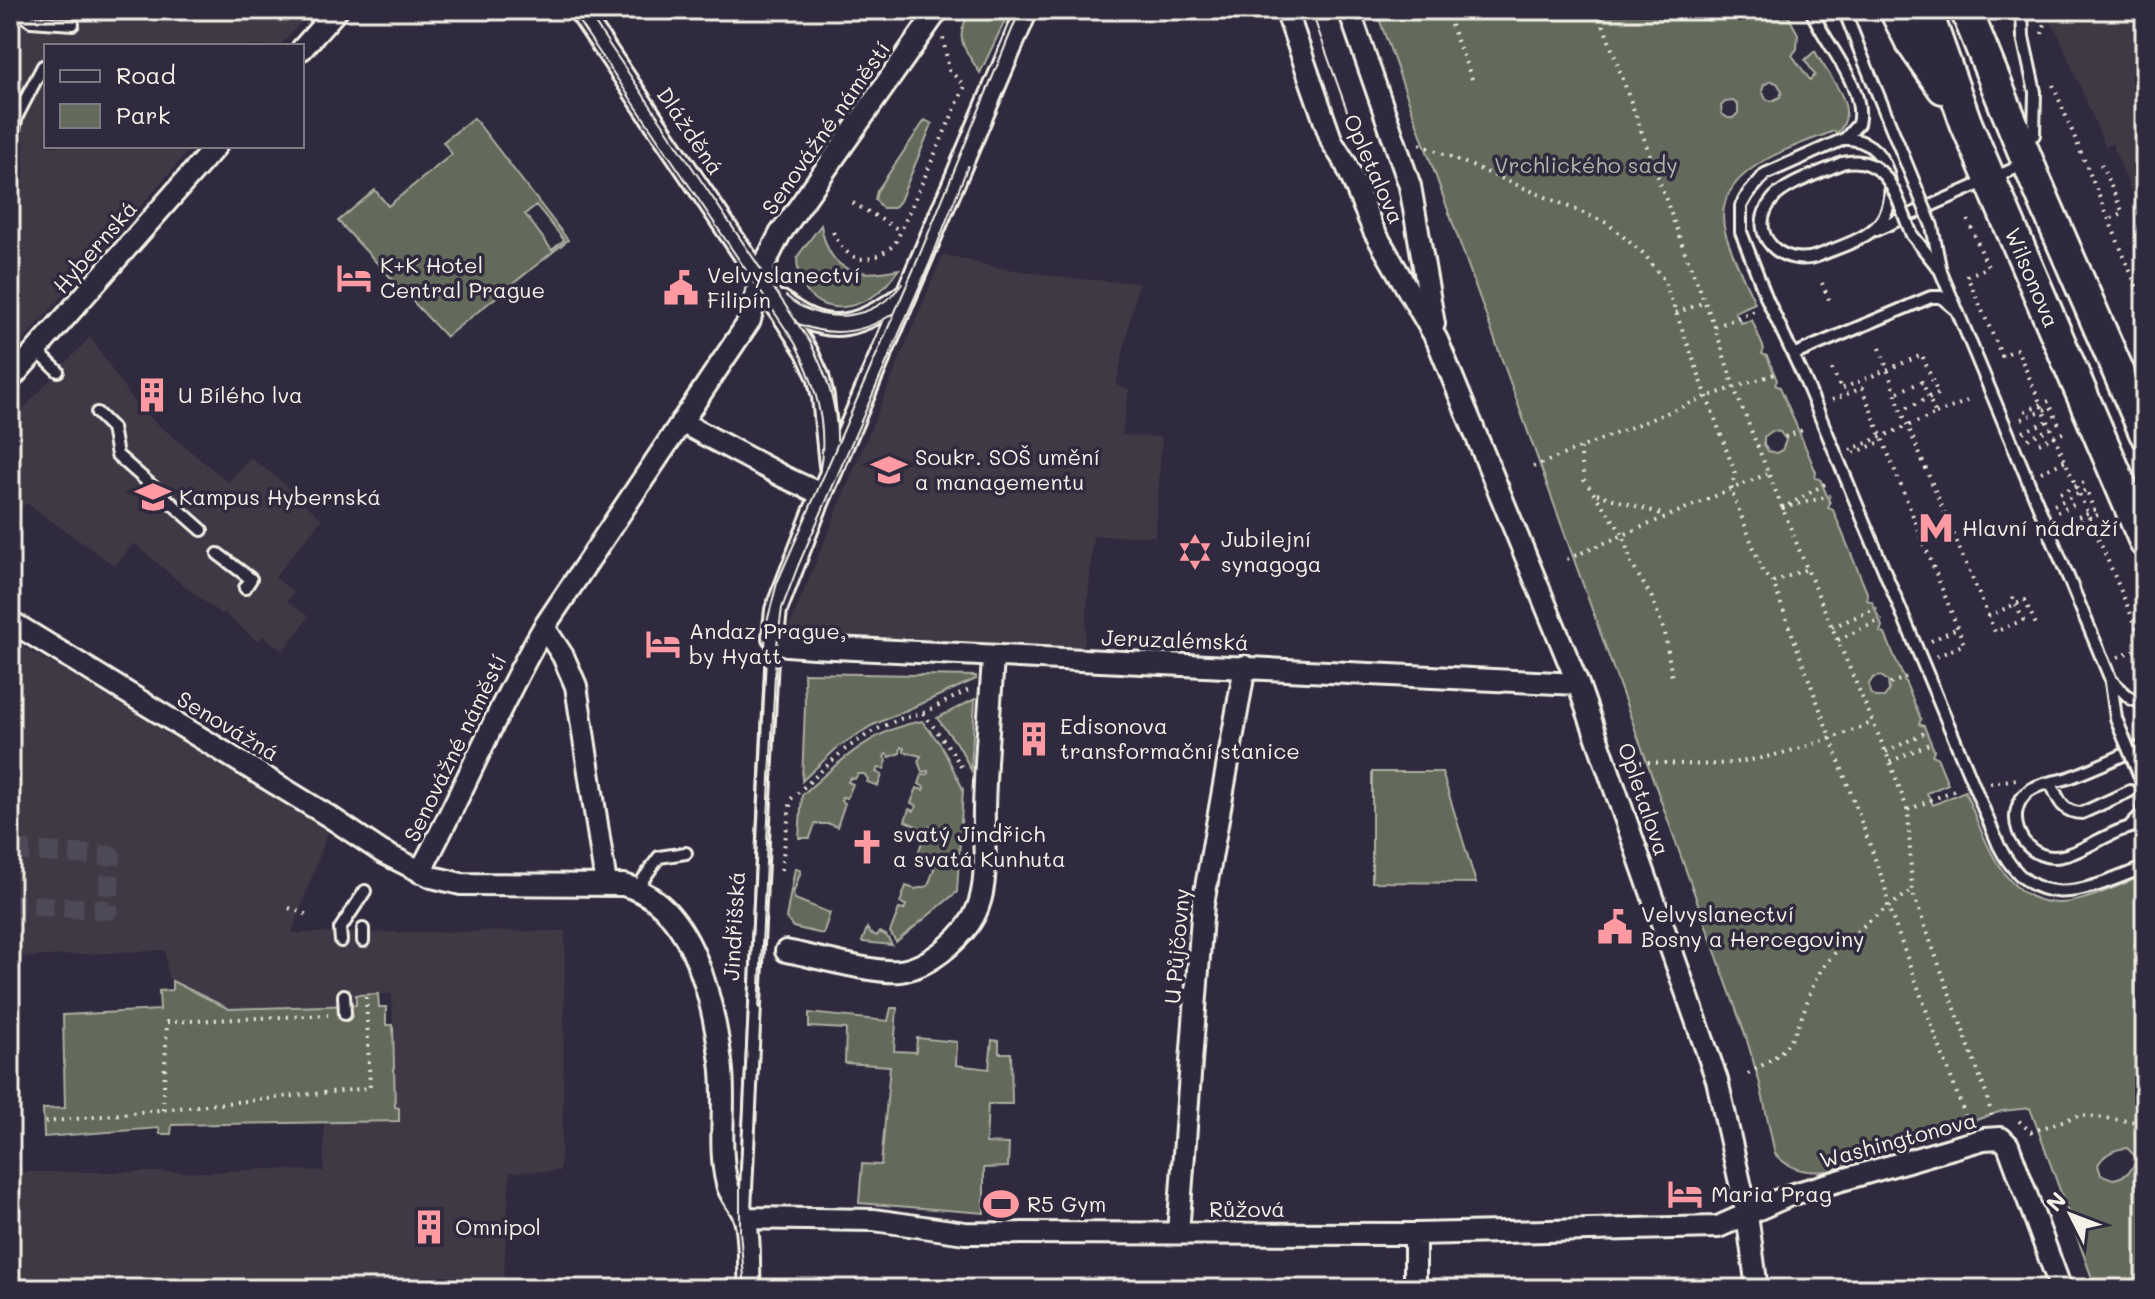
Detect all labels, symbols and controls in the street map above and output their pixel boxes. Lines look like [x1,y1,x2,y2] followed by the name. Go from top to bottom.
[755,35,896,220] street label: Senovážné náměstí
[44,44,304,148] legend
[116,59,176,90] text: Road
[650,81,730,180] street label: Dlážděná
[116,99,170,130] text: Park
[1337,109,1412,228] street label: Opletalova
[1494,150,1678,179] park label: Vrchlického sady
[46,194,143,299] street label: Hybernská
[1998,223,2067,332] street label: Wilsonova
[380,250,545,304] place label: K+K Hotel Central Prague
[335,259,373,297] hotel icon: K+K Hotel Central Prague
[707,260,860,314] place label: Velvyslanectví Filipín
[662,269,700,307] public building icon: Velvyslanectví Filipín
[133,376,171,414] building icon: U Bílého lva
[178,380,303,409] place label: U Bílého lva
[915,442,1100,496] place label: Soukr. SOŠ umění a managementu
[870,451,908,489] school or university icon: Soukr. SOŠ umění a managementu
[134,478,172,516] school or university icon: Kampus Hybernská
[179,482,381,511] place label: Kampus Hybernská
[1917,509,1955,547] metro station icon: Hlavní nádraží
[1962,513,2118,542] place label: Hlavní nádraží
[1221,524,1321,578] place label: Jubilejní synagoga
[1176,533,1214,571] synagogue icon: Jubilejní synagoga
[689,616,847,670] place label: Andaz Prague, by Hyatt
[1101,622,1249,657] street label: Jeruzalémská
[644,625,682,663] hotel icon: Andaz Prague, by Hyatt
[396,649,513,847] street label: Senovážné náměstí
[172,684,285,767] street label: Senovážná
[1060,711,1300,765] place label: Edisonova transformační stanice
[1015,720,1053,758] building icon: Edisonova transformační stanice
[1612,739,1677,859] street label: Opletalova
[893,819,1066,873] place label: svatý Jindřich a svatá Kunhuta
[848,828,886,866] church icon: svatý Jindřich a svatá Kunhuta
[716,871,751,981] street label: Jindřišská
[1157,887,1196,1005] street label: U Půjčovny
[1641,899,1865,953] place label: Velvyslanectví Bosny a Hercegoviny
[1596,908,1634,946] public building icon: Velvyslanectví Bosny a Hercegoviny
[1816,1105,1979,1174] street label: Washingtonova
[1666,1175,1704,1213] hotel icon: Maria Prag
[2031,1175,2111,1255] north arrow
[1711,1179,1832,1208] place label: Maria Prag
[982,1185,1020,1223] sports icon: R5 Gym
[2039,1185,2072,1217] text: N
[1027,1189,1106,1218] place label: R5 Gym
[1209,1194,1285,1223] street label: Růžová
[410,1208,448,1246] building icon: Omnipol
[455,1212,541,1241] place label: Omnipol

